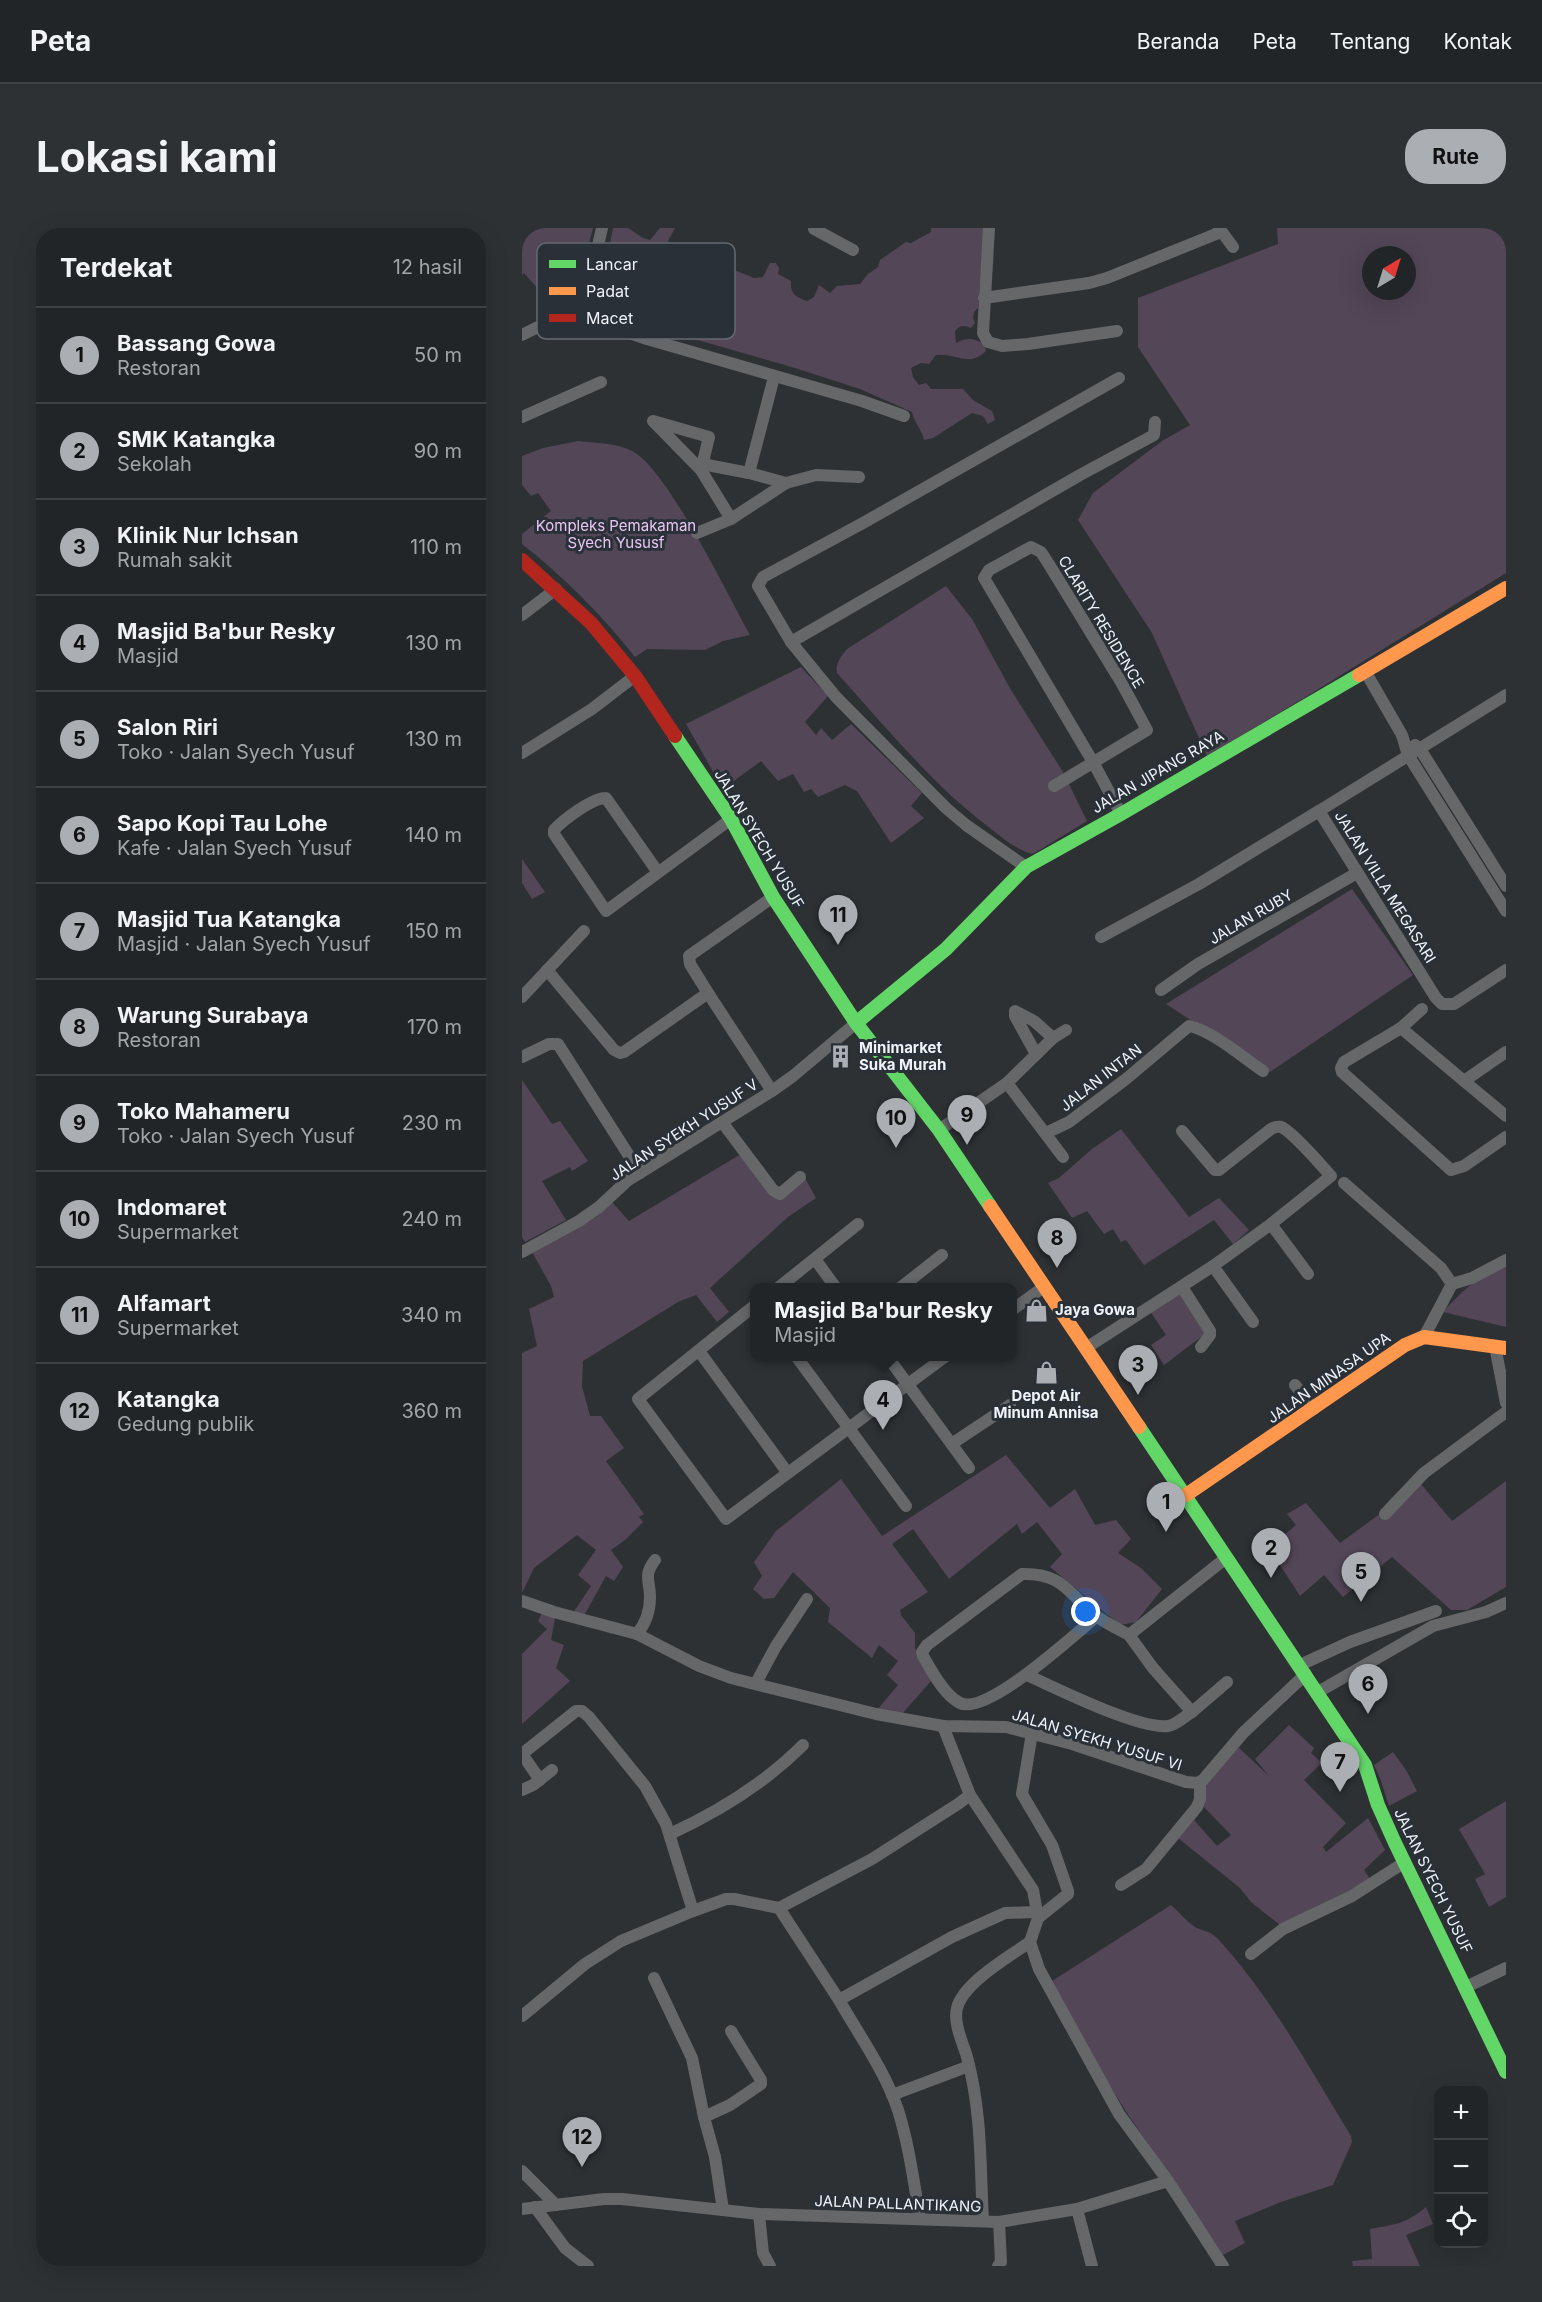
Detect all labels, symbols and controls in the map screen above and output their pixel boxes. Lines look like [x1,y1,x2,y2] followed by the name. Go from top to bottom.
[30,24,91,58] text: Peta
[1137,29,1219,54] text: Beranda
[1252,29,1297,54] text: Peta
[1330,29,1410,54] text: Tentang
[1443,29,1512,54] text: Kontak
[1405,129,1506,184] button: Rute
[36,131,278,182] text: Lokasi kami
[537,243,735,339] legend
[1362,246,1416,300] north arrow
[60,252,172,283] text: Terdekat
[586,254,638,274] text: Lancar
[393,255,462,279] text: 12 hasil
[586,281,629,301] text: Padat
[586,308,633,328] text: Macet
[117,330,276,356] text: Bassang Gowa
[75,343,84,367] text: 1
[414,343,462,367] text: 50 m
[117,356,201,380] text: Restoran
[117,426,276,452] text: SMK Katangka
[73,439,86,463] text: 2
[414,439,462,463] text: 90 m
[117,452,192,476] text: Sekolah
[536,516,696,552] park label: Kompleks Pemakaman Syech Yususf
[117,522,299,548] text: Klinik Nur Ichsan
[73,535,86,559] text: 3
[410,535,462,559] text: 110 m
[117,548,232,572] text: Rumah sakit
[1054,552,1149,691] street label: CLARITY RESIDENCE
[117,618,335,644] text: Masjid Ba'bur Resky
[73,631,86,655] text: 4
[406,631,462,655] text: 130 m
[117,644,179,668] text: Masjid
[117,714,218,740] text: Salon Riri
[1088,726,1227,817] street label: JALAN JIPANG RAYA
[73,727,86,751] text: 5
[406,727,462,751] text: 130 m
[117,740,355,764] text: Toko · Jalan Syech Yusuf
[710,766,809,912] street label: JALAN SYECH YUSUF
[1331,807,1440,967] street label: JALAN VILLA MEGASARI
[117,810,328,836] text: Sapo Kopi Tau Lohe
[73,823,86,847] text: 6
[405,823,462,847] text: 140 m
[117,836,352,860] text: Kafe · Jalan Syech Yusuf
[1205,885,1296,948] street label: JALAN RUBY
[818,896,858,945] pin: 11
[117,906,341,932] text: Masjid Tua Katangka
[74,919,85,943] text: 7
[406,919,462,943] text: 150 m
[117,932,371,956] text: Masjid · Jalan Syech Yusuf
[117,1002,309,1028] text: Warung Surabaya
[73,1015,86,1039] text: 8
[407,1015,462,1039] text: 170 m
[117,1028,201,1052] text: Restoran
[859,1038,946,1074] place label: Minimarket Suka Murah
[1056,1040,1145,1115] street label: JALAN INTAN
[828,1044,854,1070] building icon: Minimarket Suka Murah
[606,1075,761,1185] street label: JALAN SYEKH YUSUF V
[948,1096,986,1145] pin: 9
[117,1098,290,1124] text: Toko Mahameru
[876,1098,916,1148] pin: 10
[73,1111,86,1135] text: 9
[402,1111,462,1135] text: 230 m
[117,1124,355,1148] text: Toko · Jalan Syech Yusuf
[117,1194,227,1220] text: Indomaret
[68,1207,91,1231] text: 10
[401,1207,462,1231] text: 240 m
[1038,1218,1076,1268] pin: 8
[117,1220,239,1244] text: Supermarket
[750,1283,1017,1361] popup
[117,1290,211,1316] text: Alfamart
[774,1297,993,1323] text: Masjid Ba'bur Resky
[1024,1297,1050,1323] shop icon: Jaya Gowa
[1055,1300,1135,1319] place label: Jaya Gowa
[71,1303,88,1327] text: 11
[401,1303,462,1327] text: 340 m
[117,1316,239,1340] text: Supermarket
[774,1323,836,1347] text: Masjid
[1263,1328,1394,1427] street label: JALAN MINASA UPA
[1118,1346,1158,1395] pin: 3
[1033,1359,1059,1385] shop icon: Depot Air Minum Annisa
[864,1380,902,1430] pin: 4
[117,1386,220,1412] text: Katangka
[993,1386,1099,1422] place label: Depot Air Minum Annisa
[69,1399,90,1423] text: 12
[401,1399,462,1423] text: 360 m
[117,1412,254,1436] text: Gedung publik
[1146,1482,1186,1532] pin: 1
[1252,1528,1290,1578] pin: 2
[1342,1552,1380,1602] pin: 5
[1071,1597,1100,1626] your location
[1348,1664,1388,1714] pin: 6
[1010,1705,1184,1774] street label: JALAN SYEKH YUSUF VI
[1320,1742,1360,1792] pin: 7
[1390,1805,1477,1956] street label: JALAN SYECH YUSUF
[1434,2086,1488,2248] map controls
[1434,2086,1488,2140] button: +
[562,2118,602,2167] pin: 12
[1434,2140,1488,2194] button: −
[814,2191,982,2216] street label: JALAN PALLANTIKANG
[1434,2194,1488,2248] button: locate

